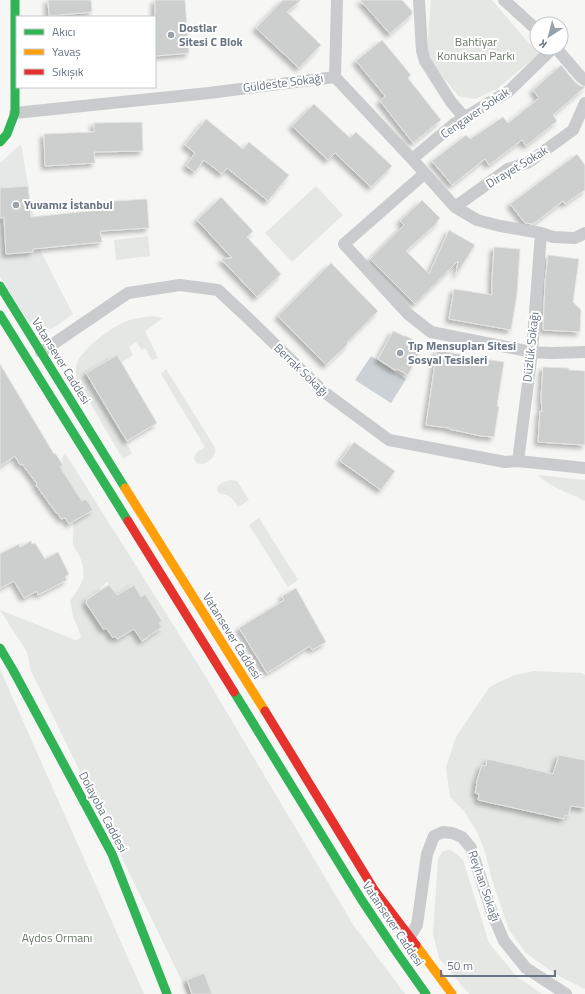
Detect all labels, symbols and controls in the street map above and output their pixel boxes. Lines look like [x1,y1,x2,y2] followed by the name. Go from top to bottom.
[16,16,156,88] legend
[529,16,569,56] north arrow
[179,18,244,51] place label: Dostlar Sitesi C Blok
[52,22,75,41] text: Akıcı
[166,30,176,40] marker: Dostlar Sitesi C Blok
[437,32,515,65] park label: Bahtiyar Konuksan Parkı
[535,35,550,52] text: K
[52,42,81,61] text: Yavaş
[52,62,84,81] text: Sıkışık
[242,68,324,97] street label: Güldeste Sokağı
[436,82,513,143] street label: Cengaver Sokak
[482,140,552,193] street label: Dirayet Sokak
[24,195,113,214] place label: Yuvamız İstanbul
[11,200,21,210] marker: Yuvamız İstanbul
[517,311,544,383] street label: Düzlük Sokağı
[27,314,96,408] street label: Vatansever Caddesi
[408,336,516,369] place label: Tıp Mensupları Sitesi Sosyal Tesisleri
[270,339,333,401] street label: Berrak Sokağı
[395,348,405,358] marker: Tıp Mensupları Sitesi Sosyal Tesisleri
[198,589,267,683] street label: Vatansever Caddesi
[74,768,133,856] street label: Dolayoba Caddesi
[463,848,505,924] street label: Reyhan Sokağı
[358,877,429,970] street label: Vatansever Caddesi
[22,928,92,947] park label: Aydos Ormanı
[441,952,555,978] scale bar
[447,956,473,975] text: 50 m

